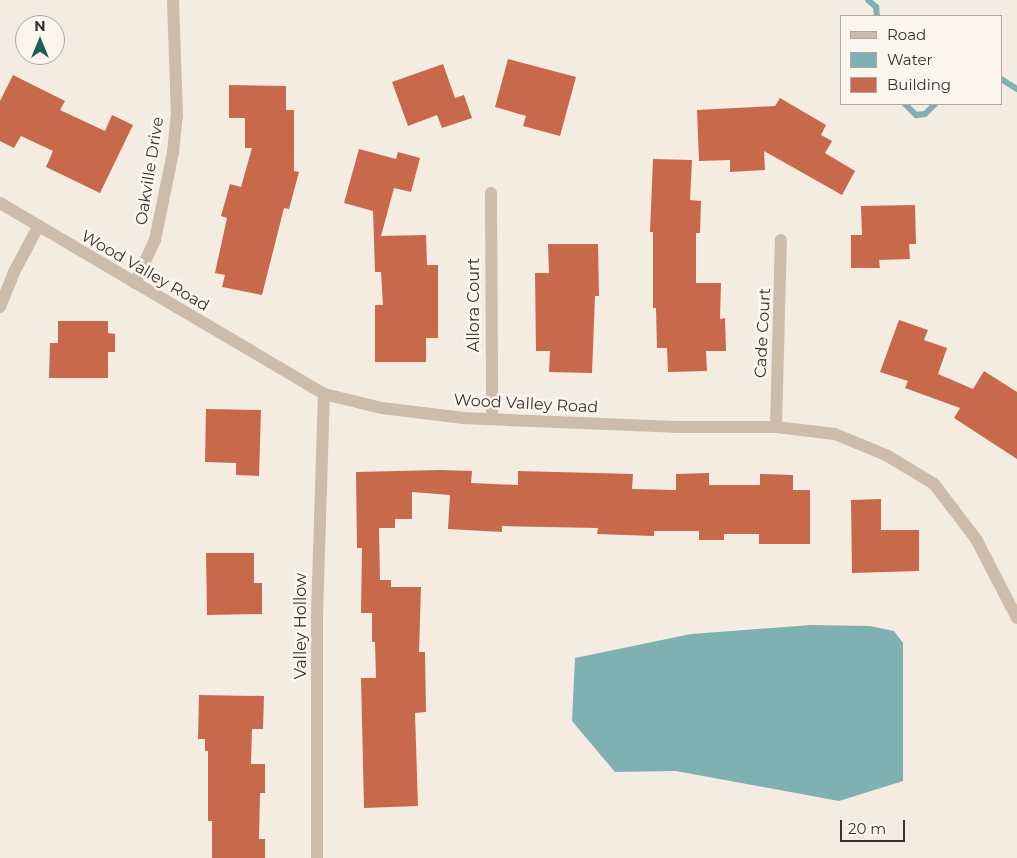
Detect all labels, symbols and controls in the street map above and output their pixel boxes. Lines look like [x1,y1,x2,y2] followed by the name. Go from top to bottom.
[15,15,65,65] north arrow
[840,15,1002,105] legend
[34,17,46,35] text: N
[887,25,926,44] text: Road
[887,50,933,69] text: Water
[887,75,951,94] text: Building
[132,115,168,227] street label: Oakville Drive
[78,227,212,315] street label: Wood Valley Road
[464,258,484,352] street label: Allora Court
[751,287,775,379] street label: Cade Court
[453,391,599,417] street label: Wood Valley Road
[291,573,311,679] street label: Valley Hollow
[842,810,907,842] scale bar
[848,819,886,838] text: 20 m

